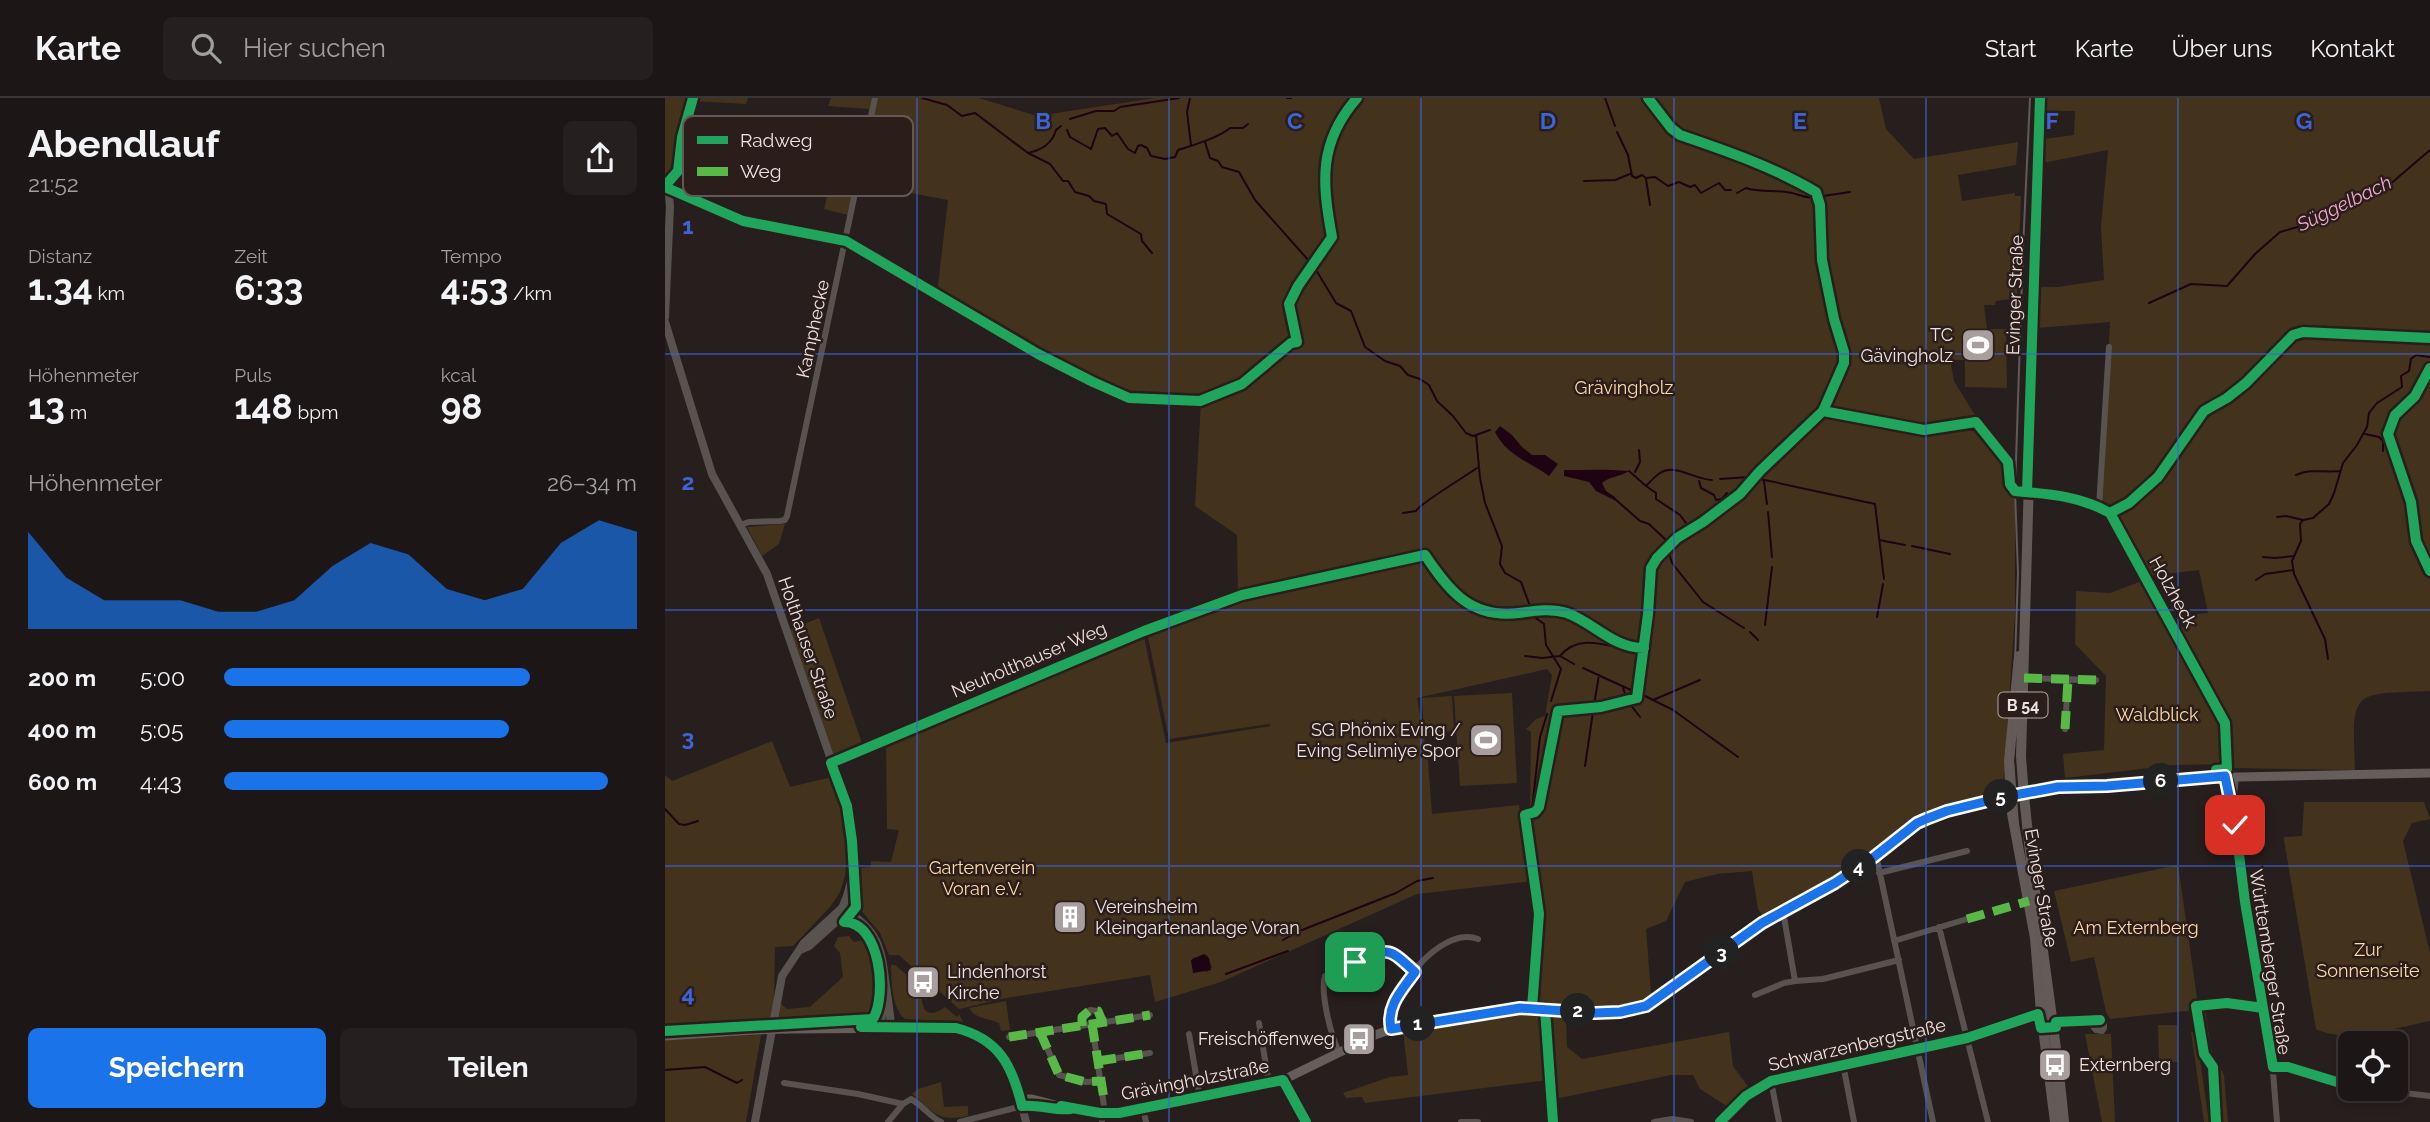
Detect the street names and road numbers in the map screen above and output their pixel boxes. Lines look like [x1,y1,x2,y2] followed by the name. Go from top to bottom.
[2002,234,2027,355] street label: Evinger Straße
[792,278,833,380] street label: Kamphecke
[2145,553,2202,631] street label: Holzheck
[774,574,843,722] street label: Holthauser Straße
[948,617,1110,702] street label: Neuholthauser Weg
[1999,692,2047,718] road number: B 54
[2021,827,2062,949] street label: Evinger Straße
[2245,868,2296,1057] street label: Württemberger Straße
[1766,1014,1948,1075] street label: Schwarzenbergstraße
[1119,1055,1271,1104] street label: Grävingholzstraße

